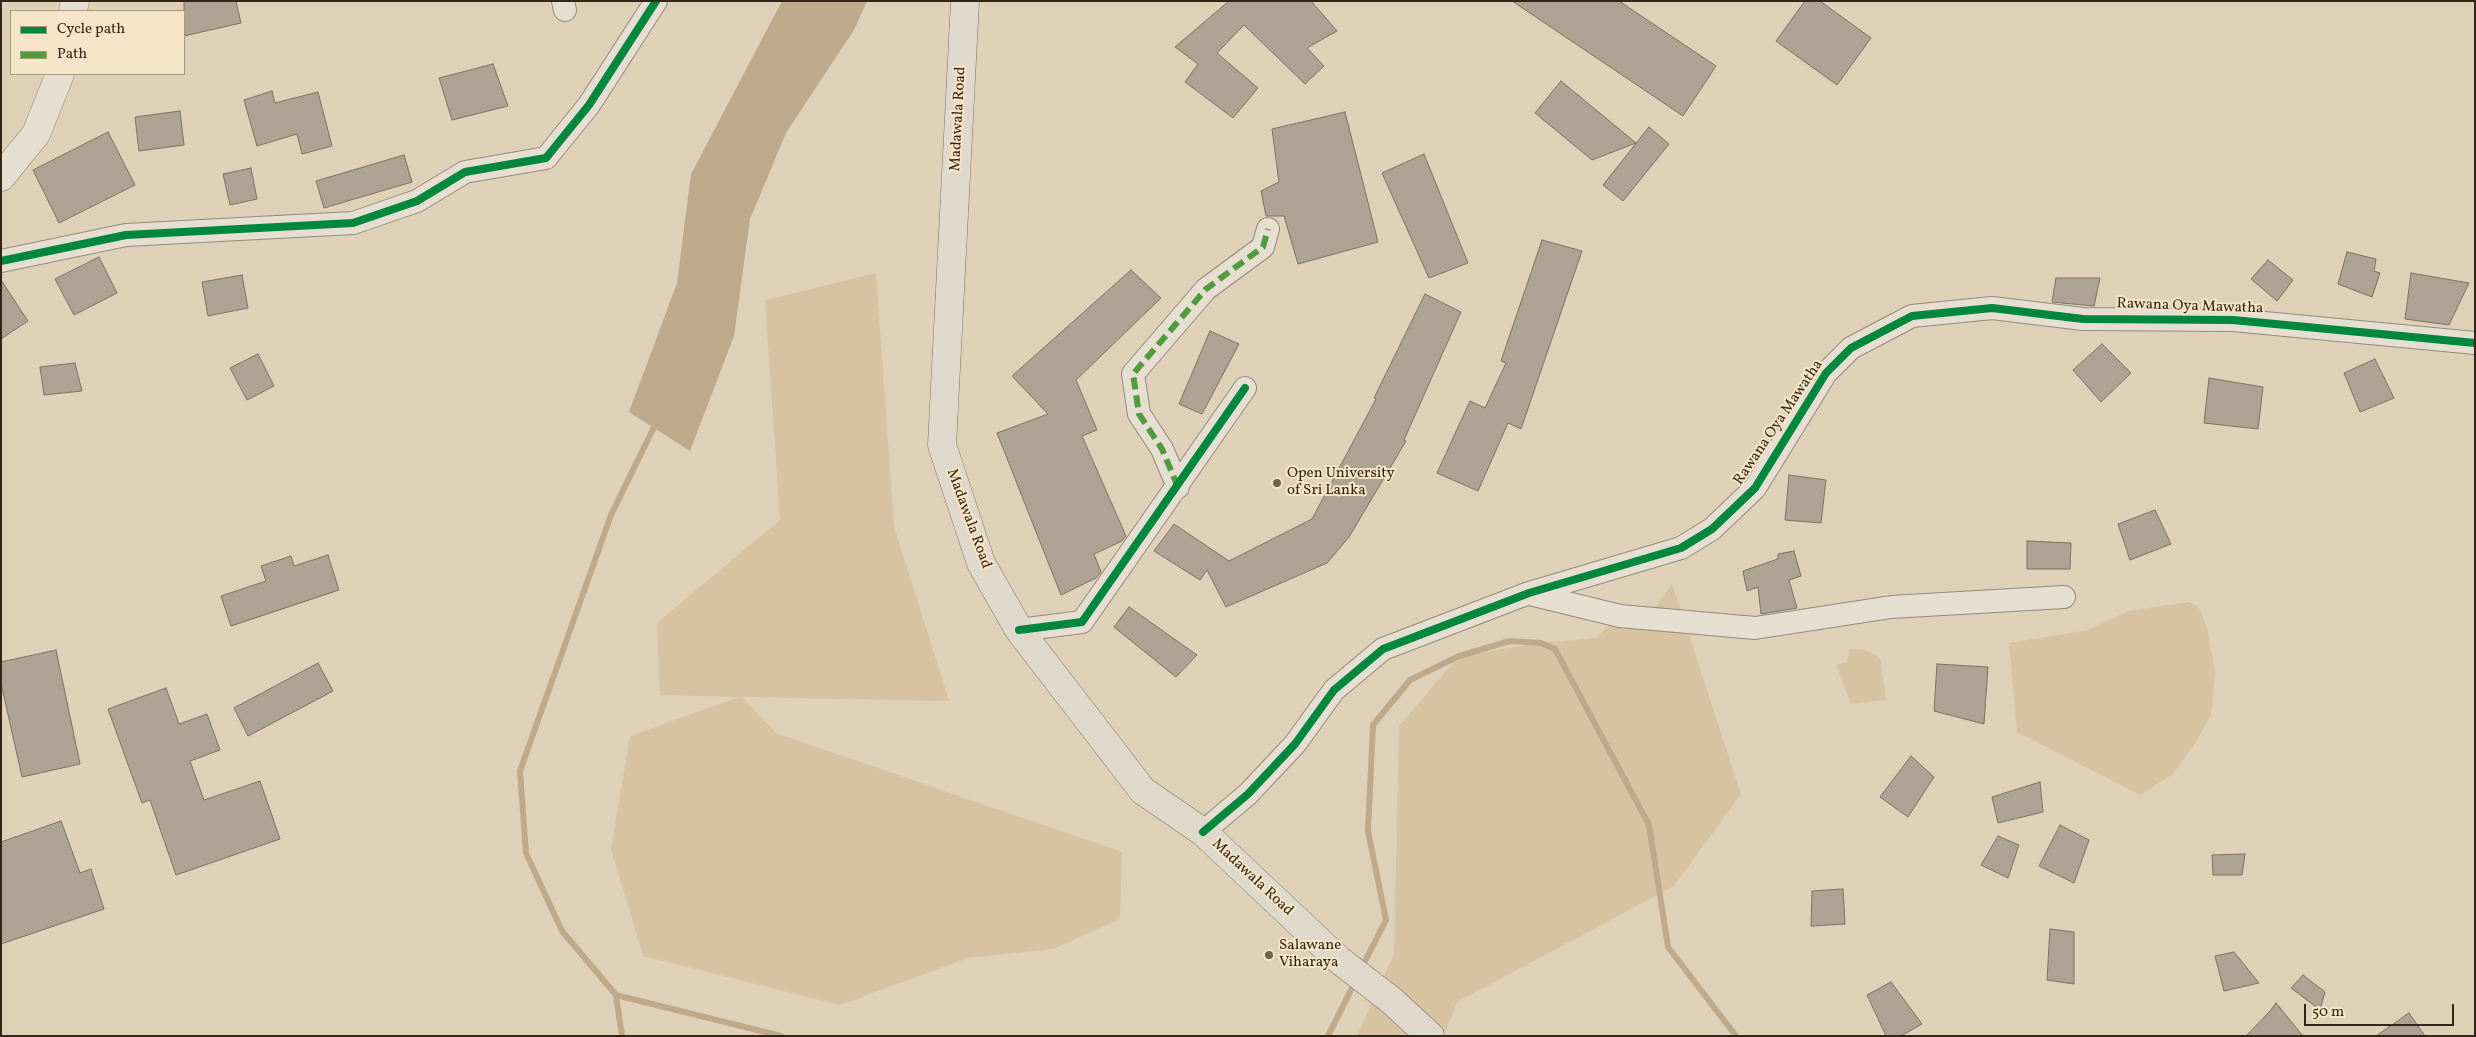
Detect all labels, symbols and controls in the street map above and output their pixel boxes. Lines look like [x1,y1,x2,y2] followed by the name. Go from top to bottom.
[10,10,185,75] legend
[57,19,125,40] text: Cycle path
[57,44,87,65] text: Path
[947,66,971,172] street label: Madawala Road
[2116,295,2264,319] street label: Rawana Oya Mawatha
[1730,357,1828,489] street label: Rawana Oya Mawatha
[1287,465,1395,500] place label: Open University of Sri Lanka
[942,467,994,571] street label: Madawala Road
[1271,477,1283,489] marker: Open University of Sri Lanka
[1208,836,1296,920] street label: Madawala Road
[1279,937,1341,972] place label: Salawane Viharaya
[1263,949,1275,961] marker: Salawane Viharaya
[2306,994,2456,1026] scale bar
[2312,1002,2344,1023] text: 50 m

